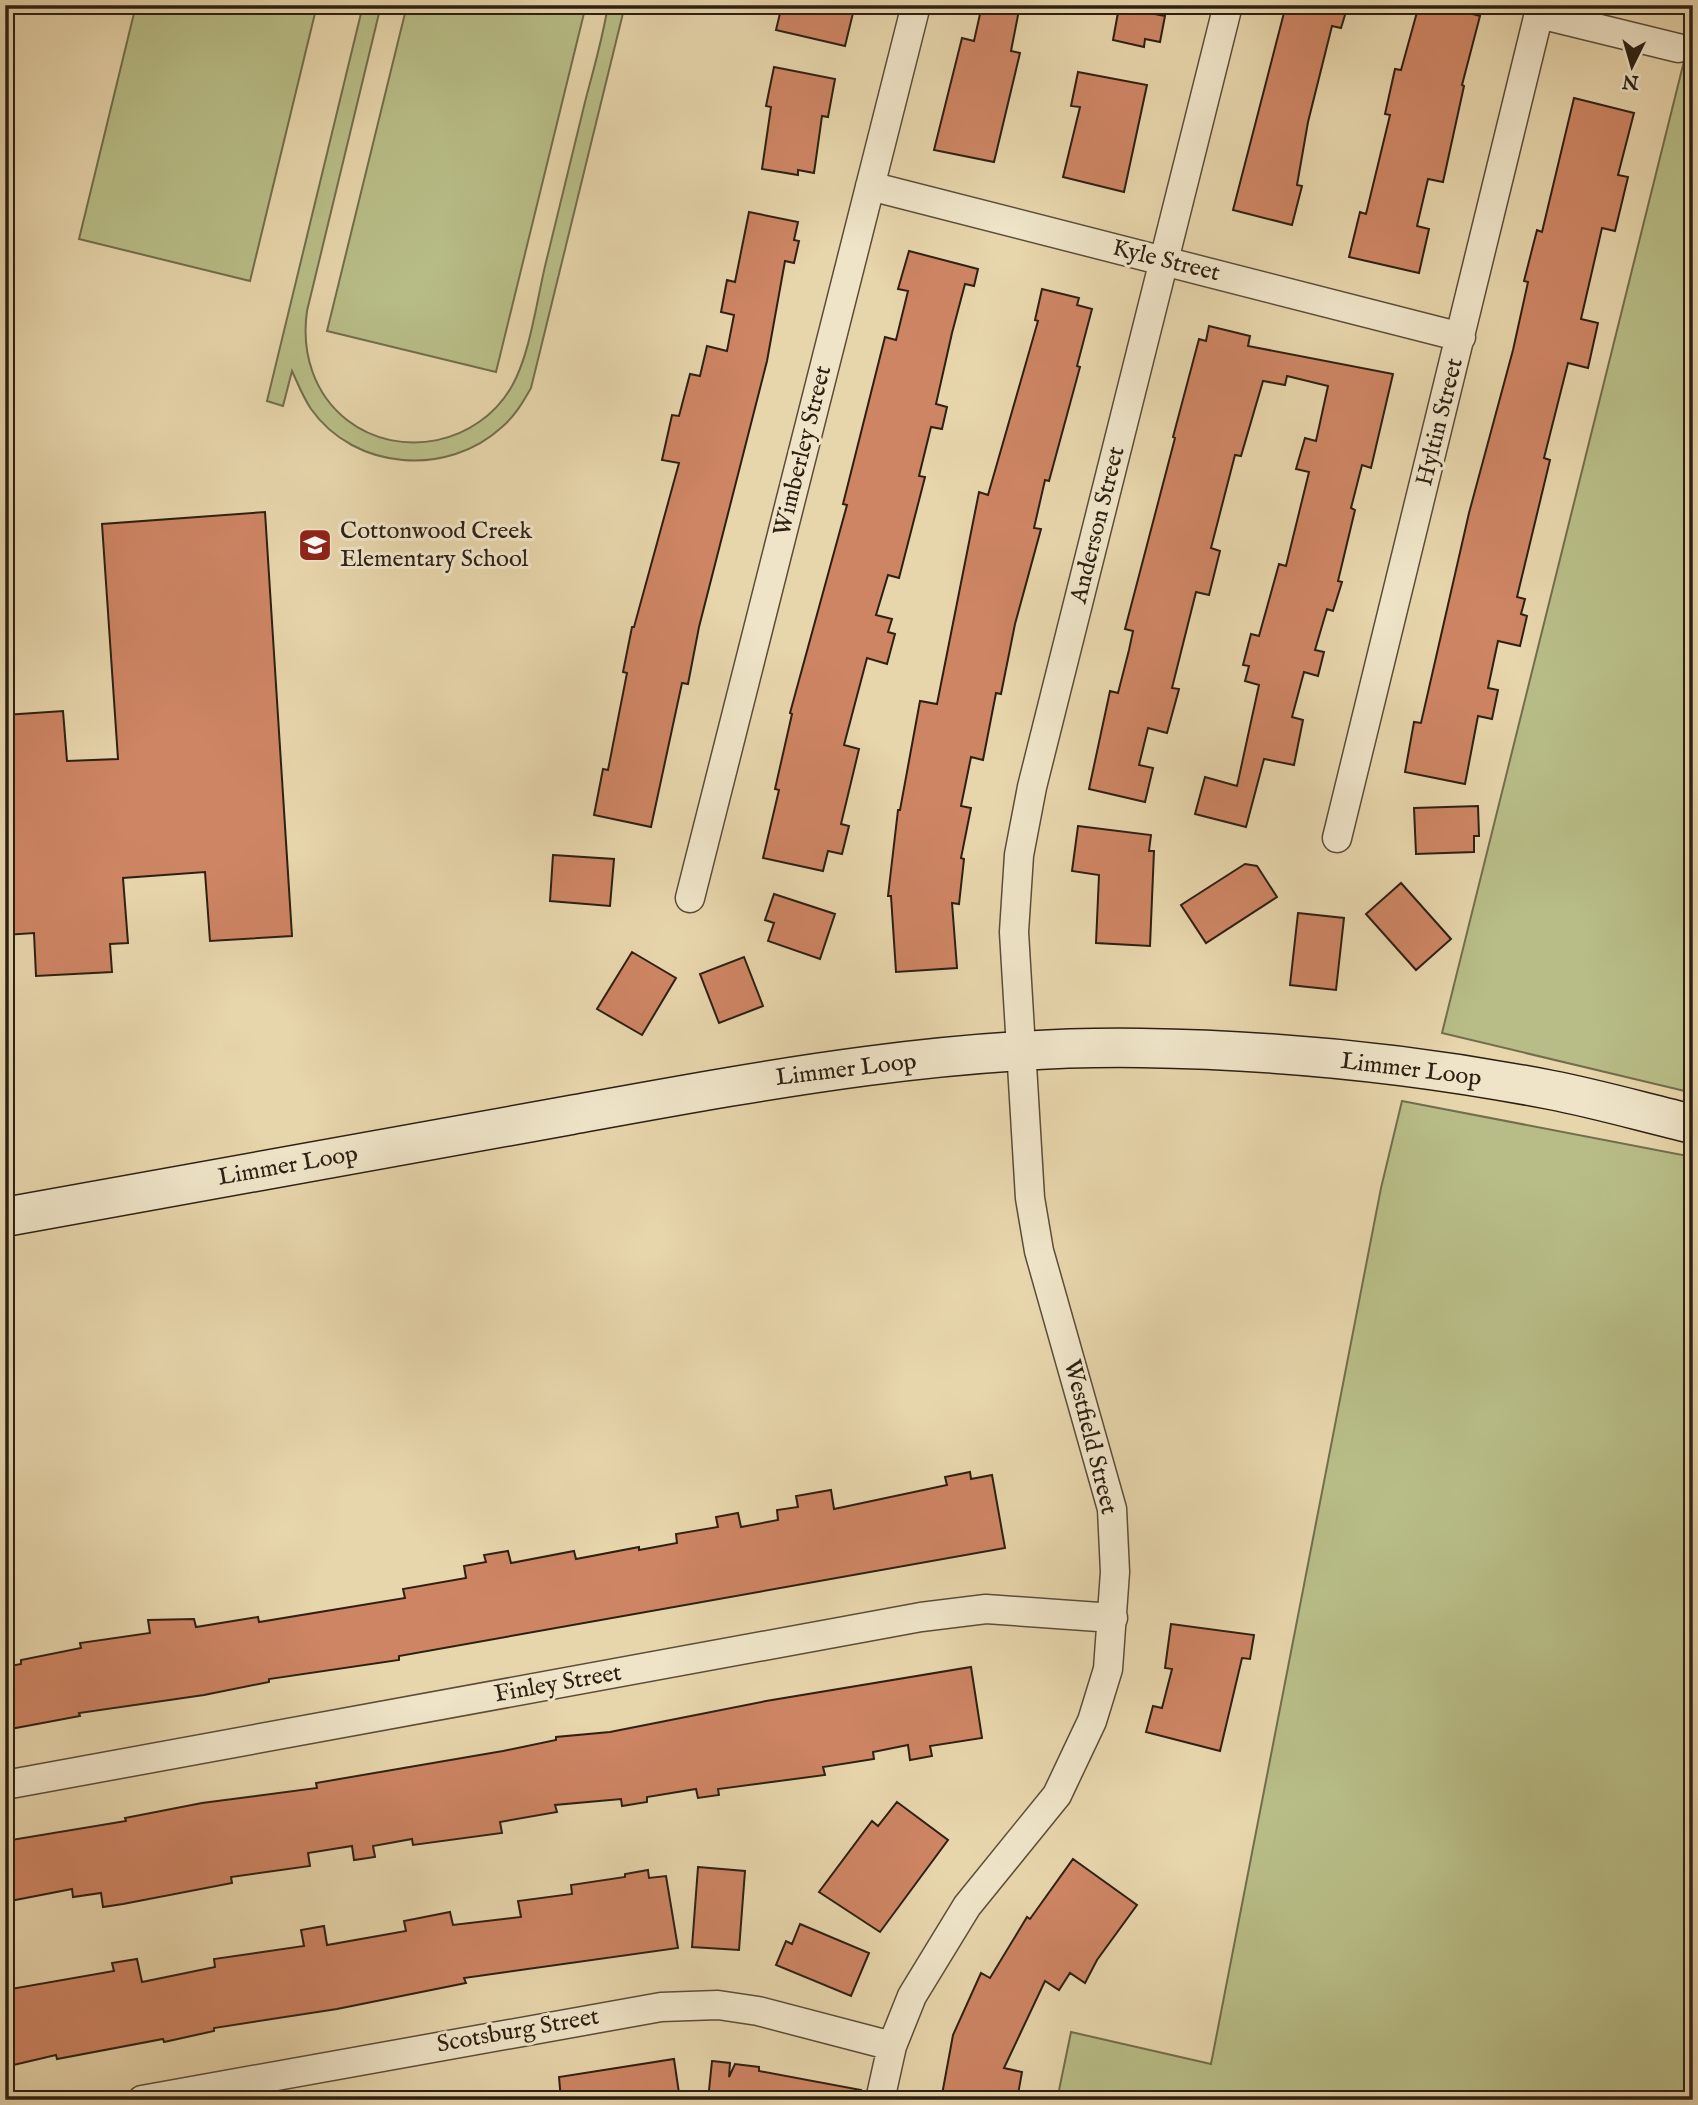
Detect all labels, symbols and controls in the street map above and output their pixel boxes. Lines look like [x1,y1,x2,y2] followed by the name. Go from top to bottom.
[1596,32,1666,102] north arrow
[1621,68,1641,94] text: N
[1109,233,1223,289] street label: Kyle Street
[1409,355,1471,489] street label: Hyltin Street
[767,363,839,539] street label: Wimberley Street
[1063,443,1132,608] street label: Anderson Street
[340,516,532,575] place label: Cottonwood Creek Elementary School
[296,526,334,564] school or university icon: Cottonwood Creek Elementary School
[774,1046,918,1094] street label: Limmer Loop
[1339,1046,1483,1094] street label: Limmer Loop
[216,1138,360,1194] street label: Limmer Loop
[1056,1356,1124,1518] street label: Westfield Street
[492,1658,624,1710] street label: Finley Street
[435,2001,601,2061] street label: Scotsburg Street

